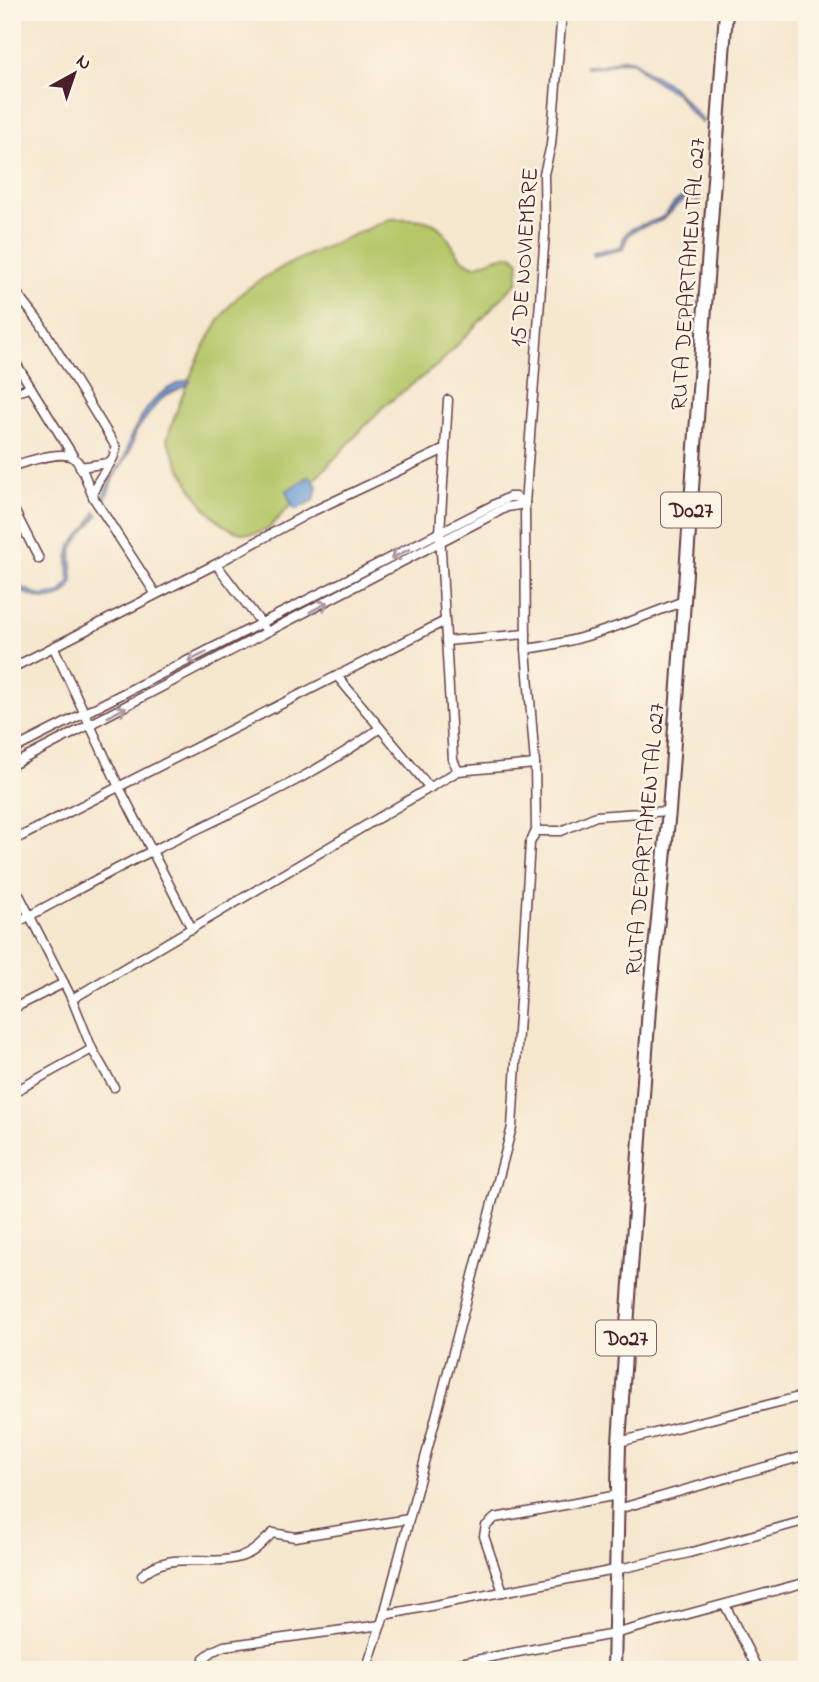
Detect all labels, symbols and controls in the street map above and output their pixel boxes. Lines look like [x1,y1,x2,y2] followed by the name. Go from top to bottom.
[38,38,108,108] north arrow
[70,48,97,77] text: N
[664,136,716,412] street label: RUTA DEPARTAMENTAL 027
[503,166,548,348] street label: 15 DE NOVIEMBRE
[661,492,721,528] road number: D027
[390,547,411,561] one-way arrow
[308,600,328,614] one-way arrow
[187,650,208,664] one-way arrow
[618,701,675,977] street label: RUTA DEPARTAMENTAL 027
[106,704,127,718] one-way arrow
[596,1320,656,1356] road number: D027

